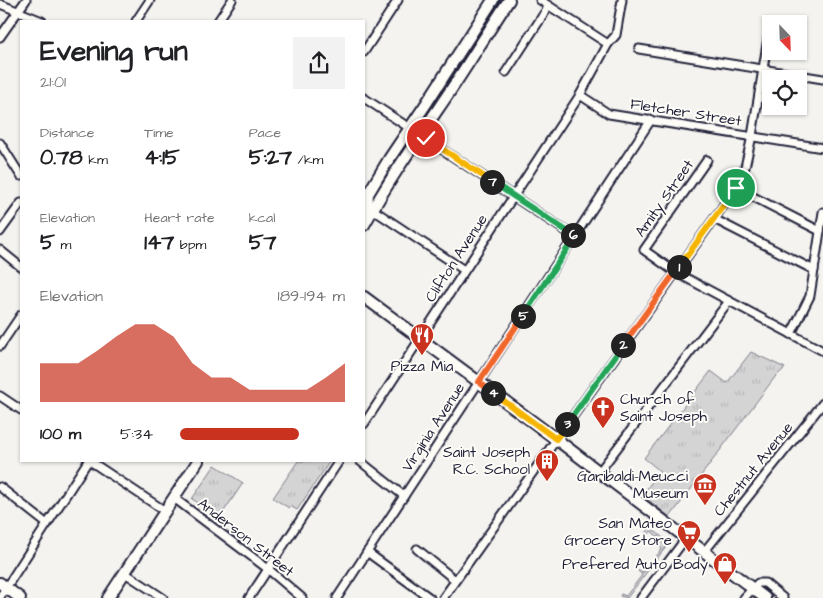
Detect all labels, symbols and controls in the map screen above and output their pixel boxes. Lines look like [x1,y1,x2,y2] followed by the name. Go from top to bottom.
[762,15,808,60] north arrow
[762,15,807,115] map controls
[40,32,188,71] text: Evening run
[293,37,345,89] button: share
[762,70,807,115] button: locate
[40,71,66,93] text: 21:01
[629,93,743,132] street label: Fletcher Street
[405,117,447,159] pin
[40,123,94,143] text: Distance
[144,123,174,143] text: Time
[249,123,281,143] text: Pace
[412,124,440,152] icon: check
[40,143,83,172] text: 0.78
[144,143,180,172] text: 4:15
[249,143,292,172] text: 5:27
[83,150,108,170] text: km
[292,150,323,170] text: /km
[630,155,700,242] street label: Amity Street
[715,167,757,209] pin
[480,170,504,194] pin: 7
[488,172,497,192] text: 7
[722,174,750,202] icon: arrive
[40,208,95,228] text: Elevation
[144,208,215,228] text: Heart rate
[249,208,275,228] text: kcal
[420,210,493,306] street label: Clifton Avenue
[560,222,586,248] pin: 6
[569,225,578,245] text: 6
[40,228,55,257] text: 5
[144,228,174,257] text: 147
[249,228,276,257] text: 57
[55,235,71,255] text: m
[174,235,206,255] text: bpm
[666,254,692,280] pin: 1
[679,257,680,277] text: 1
[40,285,103,307] text: Elevation
[278,285,345,307] text: 189–194 m
[510,304,536,328] pin: 5
[519,306,528,326] text: 5
[409,322,435,356] restaurant icon: Pizza Mia
[610,332,636,358] pin: 2
[619,335,628,355] text: 2
[391,356,454,377] place label: Pizza Mia
[397,379,471,476] street label: Virginia Avenue
[480,380,506,406] pin: 4
[489,383,498,403] text: 4
[620,389,707,427] place label: Church of Saint Joseph
[590,395,616,429] church icon: Church of Saint Joseph
[554,412,580,436] pin: 3
[564,414,571,434] text: 3
[709,418,798,521] street label: Chestnut Avenue
[40,423,81,445] text: 100 m
[120,423,153,445] text: 5:34
[443,442,531,480] place label: Saint Joseph R.C. School
[534,448,560,482] building icon: Saint Joseph R.C. School
[577,466,689,504] place label: Garibaldi-Meucci Museum
[692,472,718,506] museum icon: Garibaldi-Meucci Museum
[193,493,298,582] street label: Anderson Street
[564,513,673,552] place label: San Mateo Grocery Store
[676,519,702,553] supermarket icon: San Mateo Grocery Store
[712,551,738,585] shop icon: Prefered Auto Body
[562,554,708,576] place label: Prefered Auto Body

